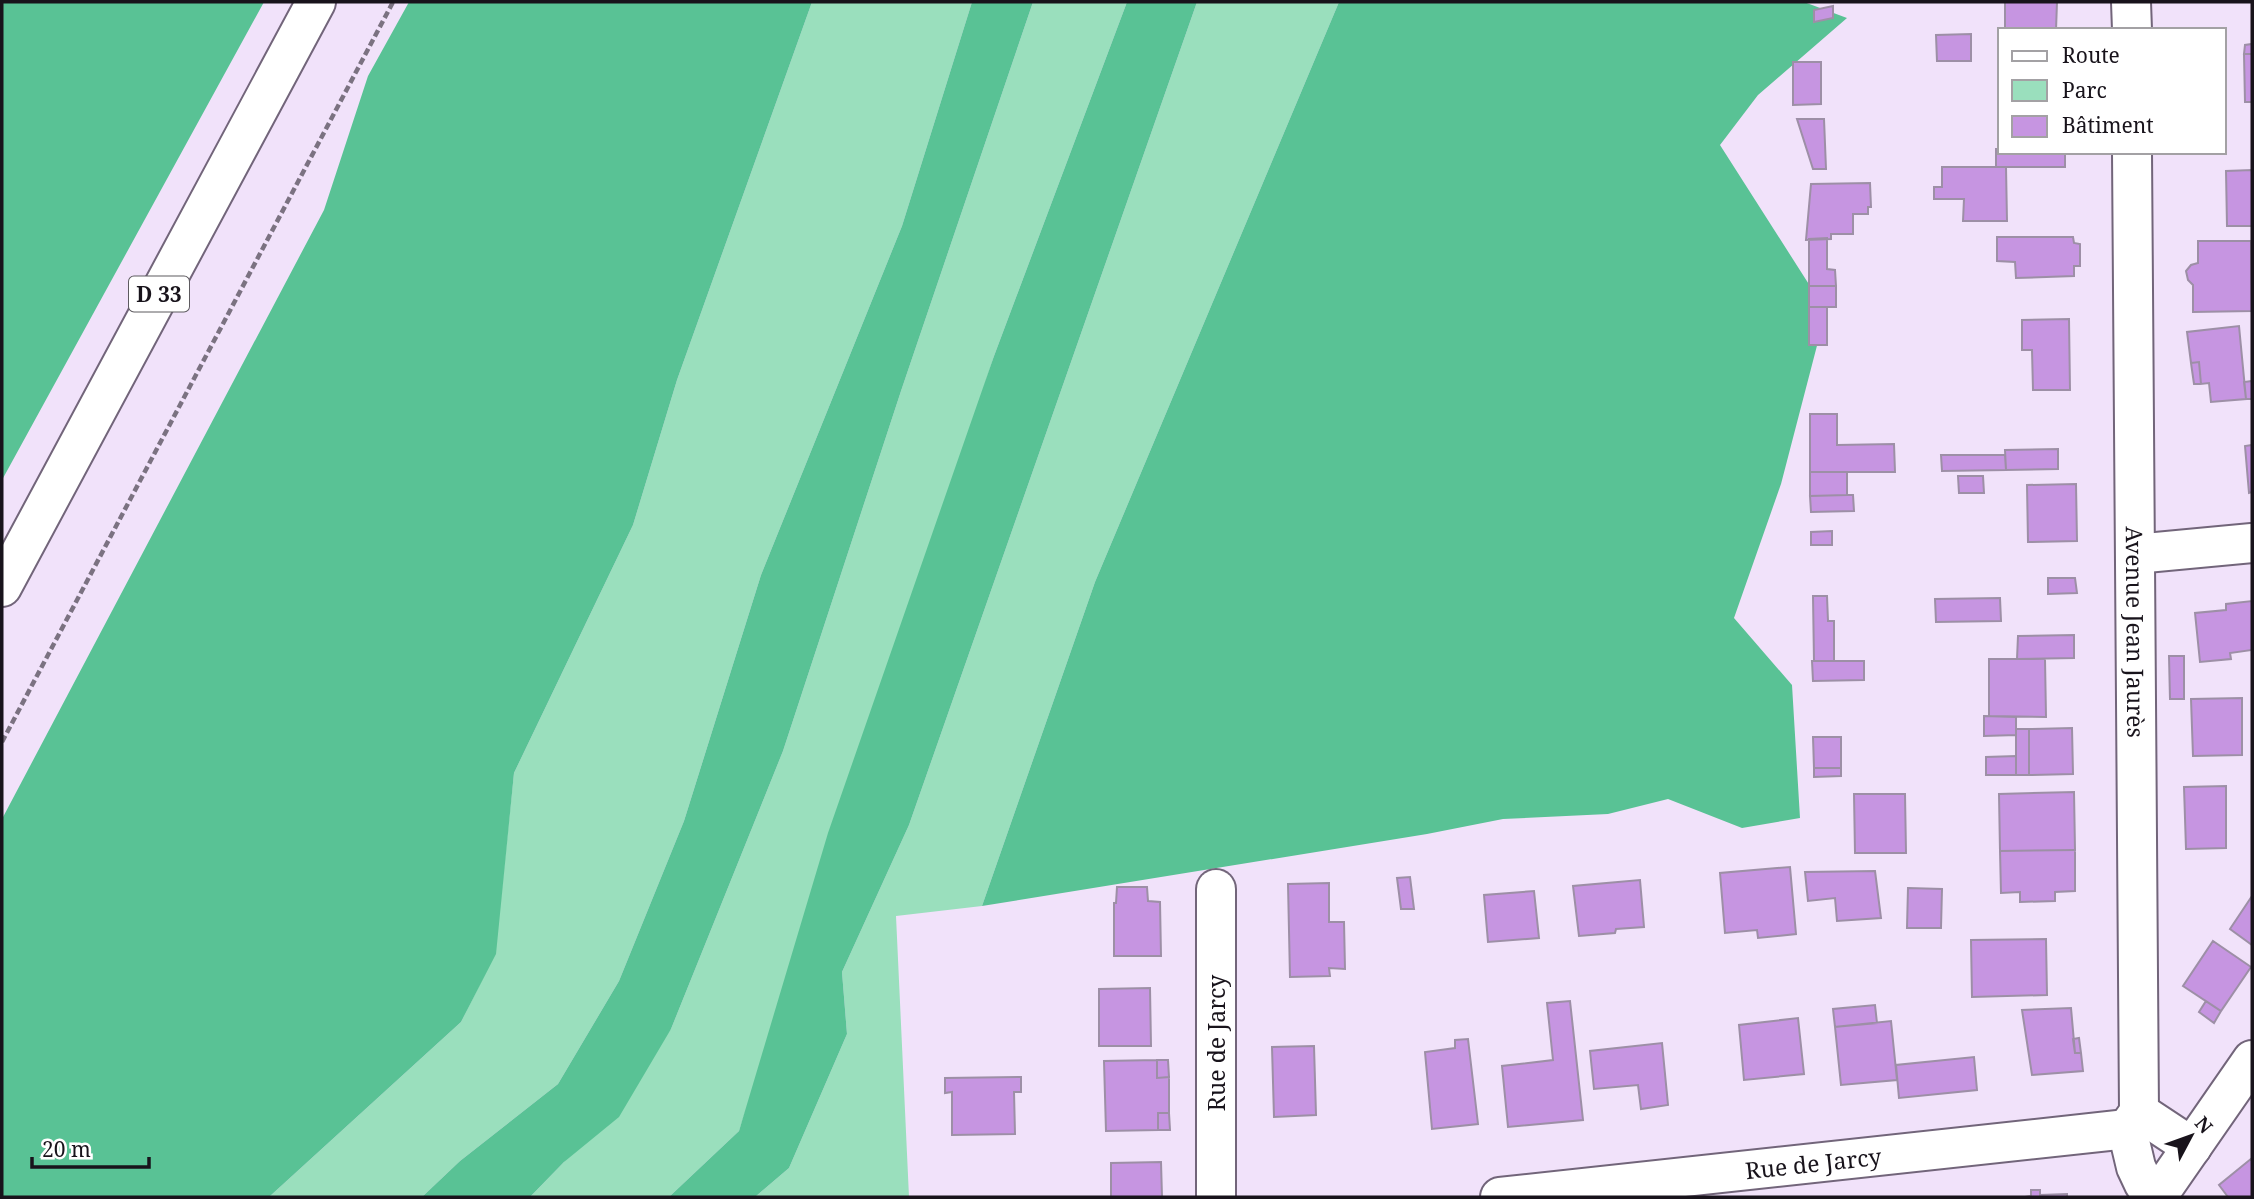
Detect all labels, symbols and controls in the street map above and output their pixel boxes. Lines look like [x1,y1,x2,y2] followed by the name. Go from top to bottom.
[1998,28,2226,154] legend
[2062,41,2120,69] text: Route
[2062,76,2107,104] text: Parc
[2062,111,2154,139] text: Bâtiment
[129,276,189,312] road number: D 33
[2119,526,2152,738] street label: Avenue Jean Jaurès
[1200,975,1232,1111] street label: Rue de Jarcy
[2156,1101,2226,1171] north arrow
[2189,1111,2219,1139] text: N
[32,1126,149,1170] scale bar
[42,1135,91,1163] text: 20 m
[1743,1140,1883,1186] street label: Rue de Jarcy

